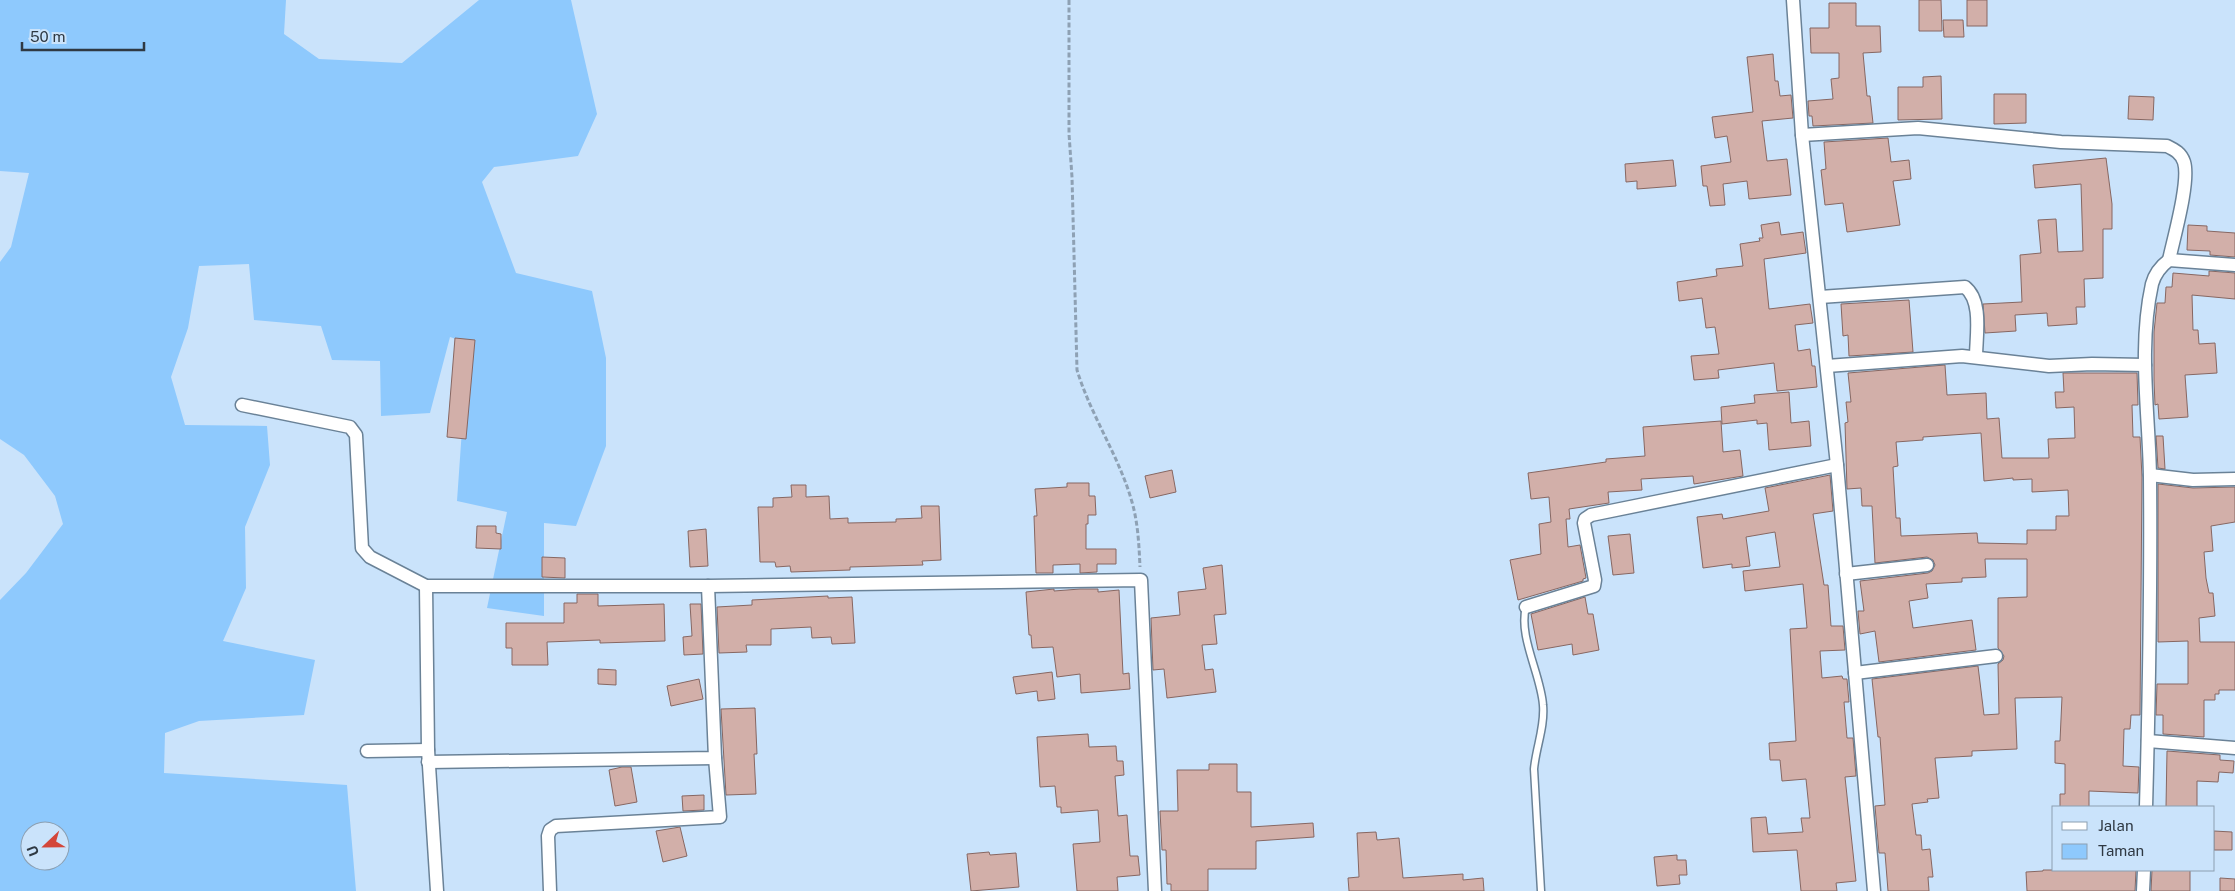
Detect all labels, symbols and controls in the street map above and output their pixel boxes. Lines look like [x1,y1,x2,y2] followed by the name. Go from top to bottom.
[22,20,145,52] scale bar
[30,28,65,45] text: 50 m
[2052,806,2215,871] legend
[2098,817,2134,834] text: Jalan
[20,821,70,871] north arrow
[2098,842,2144,859] text: Taman
[24,843,42,859] text: U

